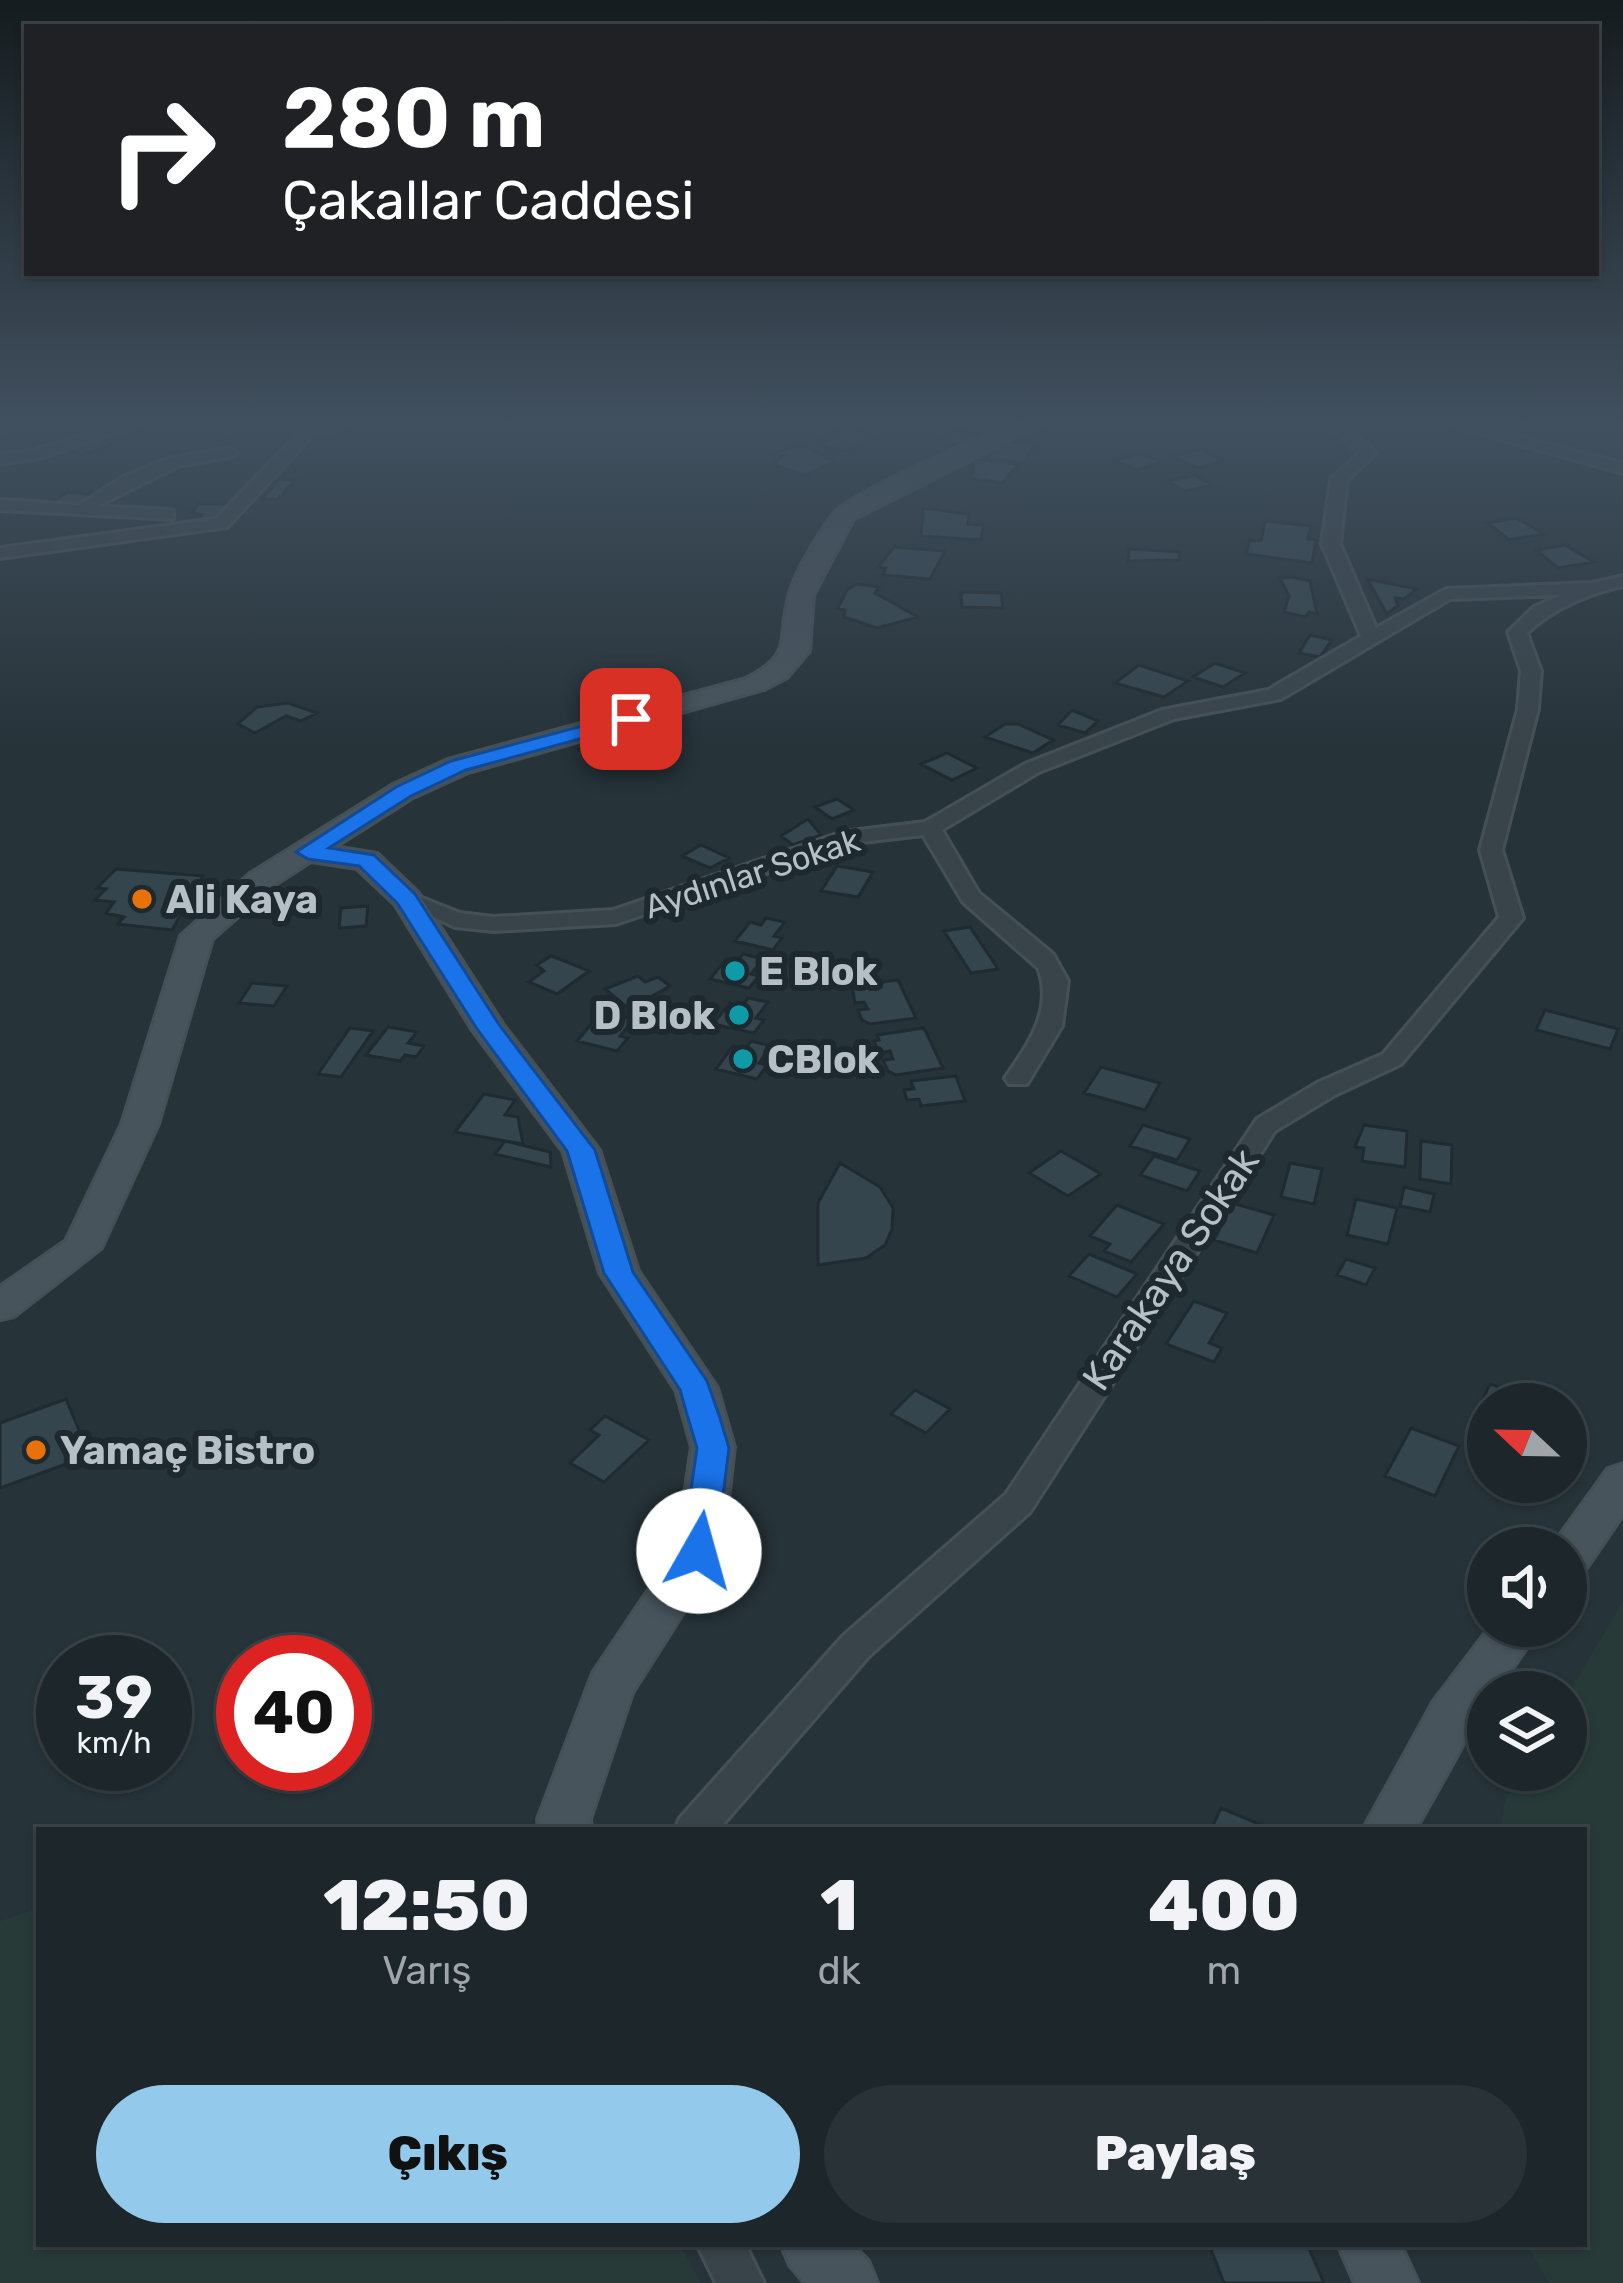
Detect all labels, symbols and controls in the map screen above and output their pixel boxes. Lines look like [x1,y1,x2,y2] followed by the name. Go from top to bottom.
[282,68,545,168] text: 280 m
[84,72,240,228] icon: right
[282,169,694,233] text: Çakallar Caddesi
[580,668,682,770] pin
[598,686,664,752] icon: arrive
[640,820,865,927] street label: Aydınlar Sokak
[166,877,318,923] place label: Ali Kaya
[129,886,155,912] marker: Ali Kaya
[759,949,878,995] place label: E Blok
[722,958,748,984] marker: E Blok
[594,993,715,1039] place label: D Blok
[726,1002,752,1028] marker: D Blok
[767,1037,880,1083] place label: CBlok
[730,1046,756,1072] marker: CBlok
[1073,1140,1269,1399] street label: Karakaya Sokak
[1467,1383,1587,1503] north arrow
[1467,1383,1587,1791] map controls
[60,1428,315,1474] place label: Yamaç Bistro
[23,1437,49,1463] marker: Yamaç Bistro
[636,1488,762,1614] position arrow
[1467,1527,1587,1647] button: sound
[216,1635,372,1791] speed limit sign: 40
[75,1662,153,1733] text: 39
[1467,1671,1587,1791] button: layers
[77,1725,151,1761] text: km/h
[323,1863,530,1948] text: 12:50
[820,1863,858,1948] text: 1
[1148,1863,1300,1948] text: 400
[382,1948,471,1994] text: Varış
[818,1948,861,1994] text: dk
[1207,1948,1241,1994] text: m
[96,2085,800,2223] button: Çıkış
[824,2085,1527,2223] button: Paylaş

